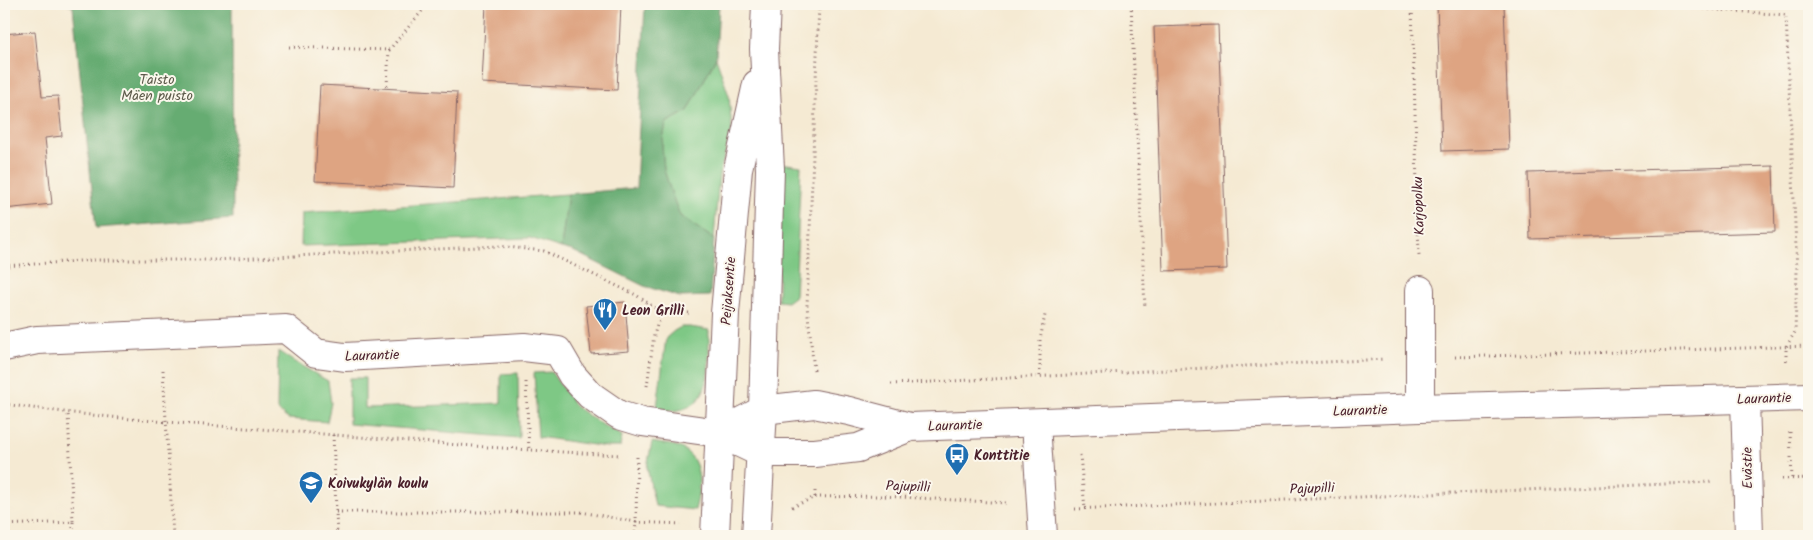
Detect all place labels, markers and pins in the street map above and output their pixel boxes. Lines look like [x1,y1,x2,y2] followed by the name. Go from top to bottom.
[592,297,618,331] restaurant icon: Leon Grilli
[622,300,685,322] place label: Leon Grilli
[944,442,970,476] bus stop icon: Konttitie
[974,445,1030,467] place label: Konttitie
[298,470,324,504] school or university icon: Koivukylän koulu
[328,473,428,495] place label: Koivukylän koulu

